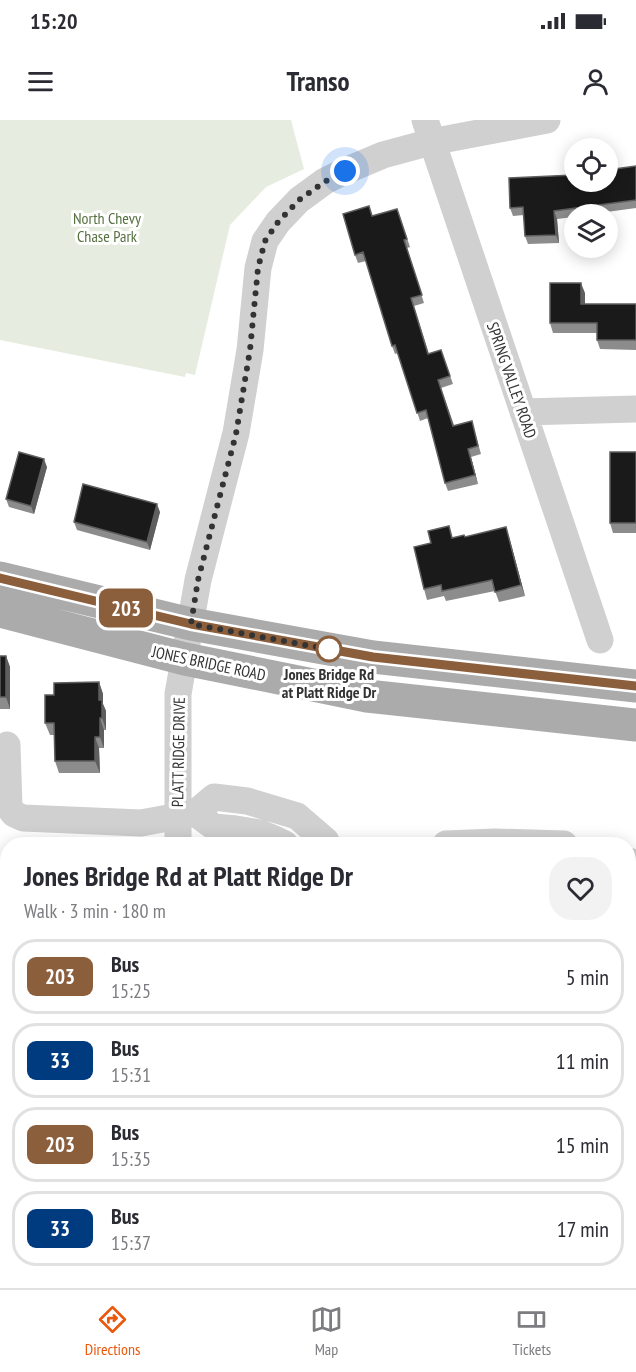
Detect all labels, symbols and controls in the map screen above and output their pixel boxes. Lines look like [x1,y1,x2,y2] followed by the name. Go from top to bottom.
[30,7,78,35] text: 15:20
[286,64,350,98] text: Transo
[24,65,57,98] icon: menu
[579,65,612,98] icon: person
[564,138,618,258] map controls
[564,138,618,192] button: locate
[330,156,360,186] your location
[564,204,618,258] button: layers
[73,208,141,246] park label: North Chevy Chase Park
[483,319,541,441] street label: SPRING VALLEY ROAD
[92,588,160,628] line badge: 203
[111,595,141,622] text: 203
[316,636,342,662] marker: Jones Bridge Rd at Platt Ridge Dr
[149,641,268,685] street label: JONES BRIDGE ROAD
[282,664,377,702] place label: Jones Bridge Rd at Platt Ridge Dr
[167,697,189,807] street label: PLATT RIDGE DRIVE
[24,857,353,894] text: Jones Bridge Rd at Platt Ridge Dr
[549,857,612,920] button: heart
[24,898,166,924] text: Walk · 3 min · 180 m
[111,950,139,978] text: Bus
[45,963,75,990] text: 203
[566,963,609,991] text: 5 min
[111,978,151,1004] text: 15:25
[111,1034,139,1062] text: Bus
[50,1047,70,1074] text: 33
[556,1047,609,1075] text: 11 min
[111,1062,151,1088] text: 15:31
[111,1118,139,1146] text: Bus
[45,1131,75,1158] text: 203
[556,1131,609,1159] text: 15 min
[111,1146,151,1172] text: 15:35
[111,1202,139,1230] text: Bus
[50,1215,70,1242] text: 33
[557,1215,609,1243] text: 17 min
[111,1230,151,1256] text: 15:37
[85,1303,140,1359] tab: Directions
[310,1303,343,1359] tab: Map
[512,1303,551,1359] tab: Tickets

